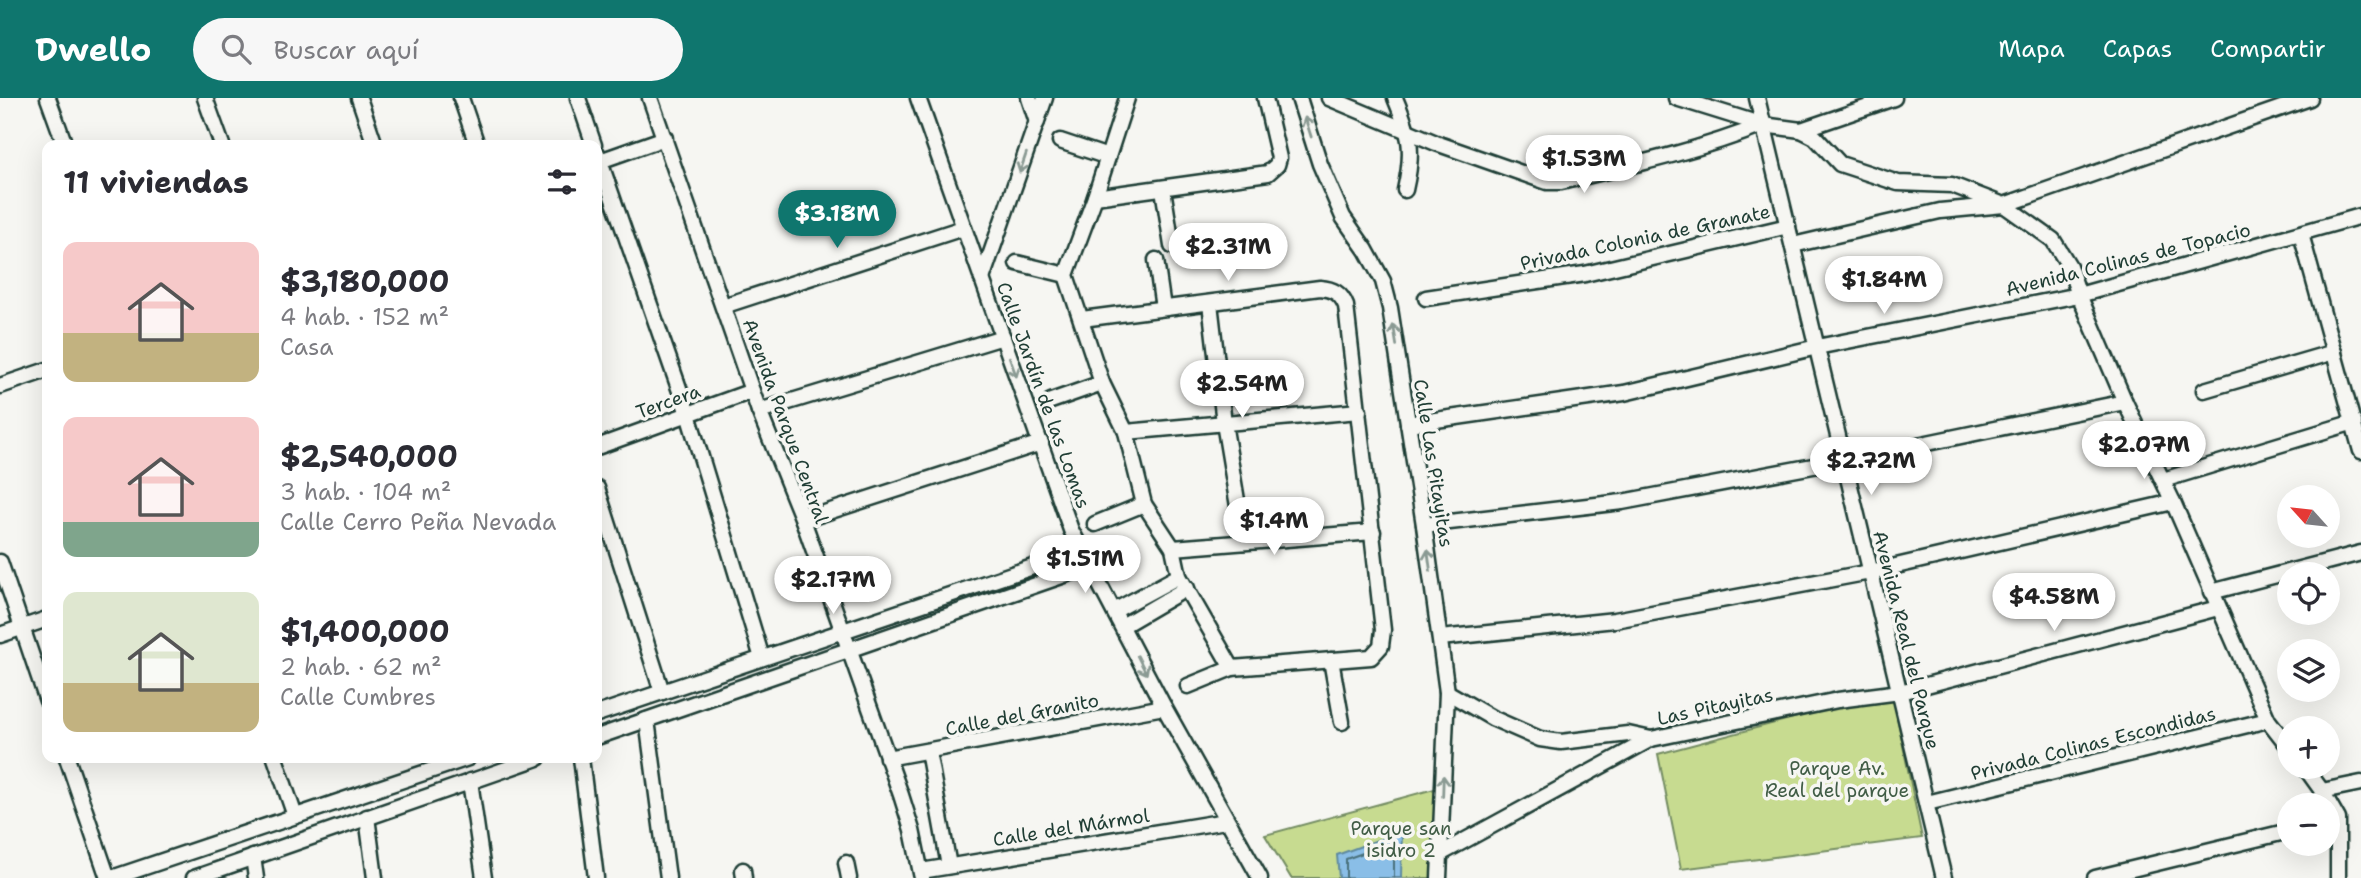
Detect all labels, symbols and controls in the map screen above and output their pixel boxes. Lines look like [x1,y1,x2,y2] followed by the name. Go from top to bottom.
[193,18,683,81] search box
[35,27,151,72] text: Dwello
[217,30,255,68] icon: search
[273,32,419,67] text: Buscar aquí
[1998,33,2065,65] text: Mapa
[2103,33,2172,65] text: Capas
[2210,33,2326,65] text: Compartir
[1301,116,1314,138] one-way arrow
[1527,136,1641,195] pin: $1.53M
[1542,143,1626,173] text: $1.53M
[1016,151,1028,173] one-way arrow
[63,162,249,203] text: 11 viviendas
[543,163,581,201] icon: filters
[780,190,894,250] pin: $3.18M
[794,198,880,228] text: $3.18M
[1518,199,1772,276] street label: Privada Colonia de Granate
[2003,217,2253,302] street label: Avenida Colinas de Topacio
[1171,223,1285,283] pin: $2.31M
[1185,231,1271,261] text: $2.31M
[1827,256,1941,316] pin: $1.84M
[280,261,450,302] text: $3,180,000
[1841,264,1927,294] text: $1.84M
[119,270,203,354] icon: home
[991,279,1096,512] street label: Calle Jardín de las Lomas
[280,302,449,332] text: 4 hab. · 152 m²
[737,315,834,527] street label: Avenida Parque Central
[1388,324,1401,347] one-way arrow
[280,332,333,362] text: Casa
[1008,355,1021,377] one-way arrow
[1185,360,1299,420] pin: $2.54M
[1196,368,1288,398] text: $2.54M
[1408,377,1459,549] street label: Calle Las Pitayitas
[632,378,704,425] street label: Tercera
[2087,422,2201,481] pin: $2.07M
[2098,429,2190,459] text: $2.07M
[280,436,458,477] text: $2,540,000
[1814,438,1928,497] pin: $2.72M
[119,445,203,529] icon: home
[1826,445,1916,475] text: $2.72M
[280,477,451,507] text: 3 hab. · 104 m²
[2277,485,2340,548] north arrow
[2277,485,2340,856] map controls
[1225,498,1323,557] pin: $1.4M
[1239,505,1309,535] text: $1.4M
[280,507,556,537] text: Calle Cerro Peña Nevada
[1867,528,1946,752] street label: Avenida Real del Parque
[1028,536,1142,595] pin: $1.51M
[1046,543,1124,573] text: $1.51M
[1423,549,1436,572] one-way arrow
[776,556,890,616] pin: $2.17M
[2277,562,2340,625] button: locate
[790,564,876,594] text: $2.17M
[1997,574,2111,633] pin: $4.58M
[2008,581,2100,611] text: $4.58M
[280,611,450,652] text: $1,400,000
[119,620,203,704] icon: home
[2277,639,2340,702] button: layers
[280,652,442,682] text: 2 hab. · 62 m²
[1136,654,1150,675] one-way arrow
[280,682,436,712] text: Calle Cumbres
[1655,682,1776,731] street label: Las Pitayitas
[943,687,1101,742] street label: Calle del Granito
[1968,701,2218,786] street label: Privada Colinas Escondidas
[2277,716,2340,779] button: +
[1765,756,1909,803] park label: Parque Av. Real del parque
[1437,775,1450,798] one-way arrow
[2277,793,2340,856] button: −
[991,803,1151,852] street label: Calle del Mármol
[1350,816,1452,863] park label: Parque san isidro 2

